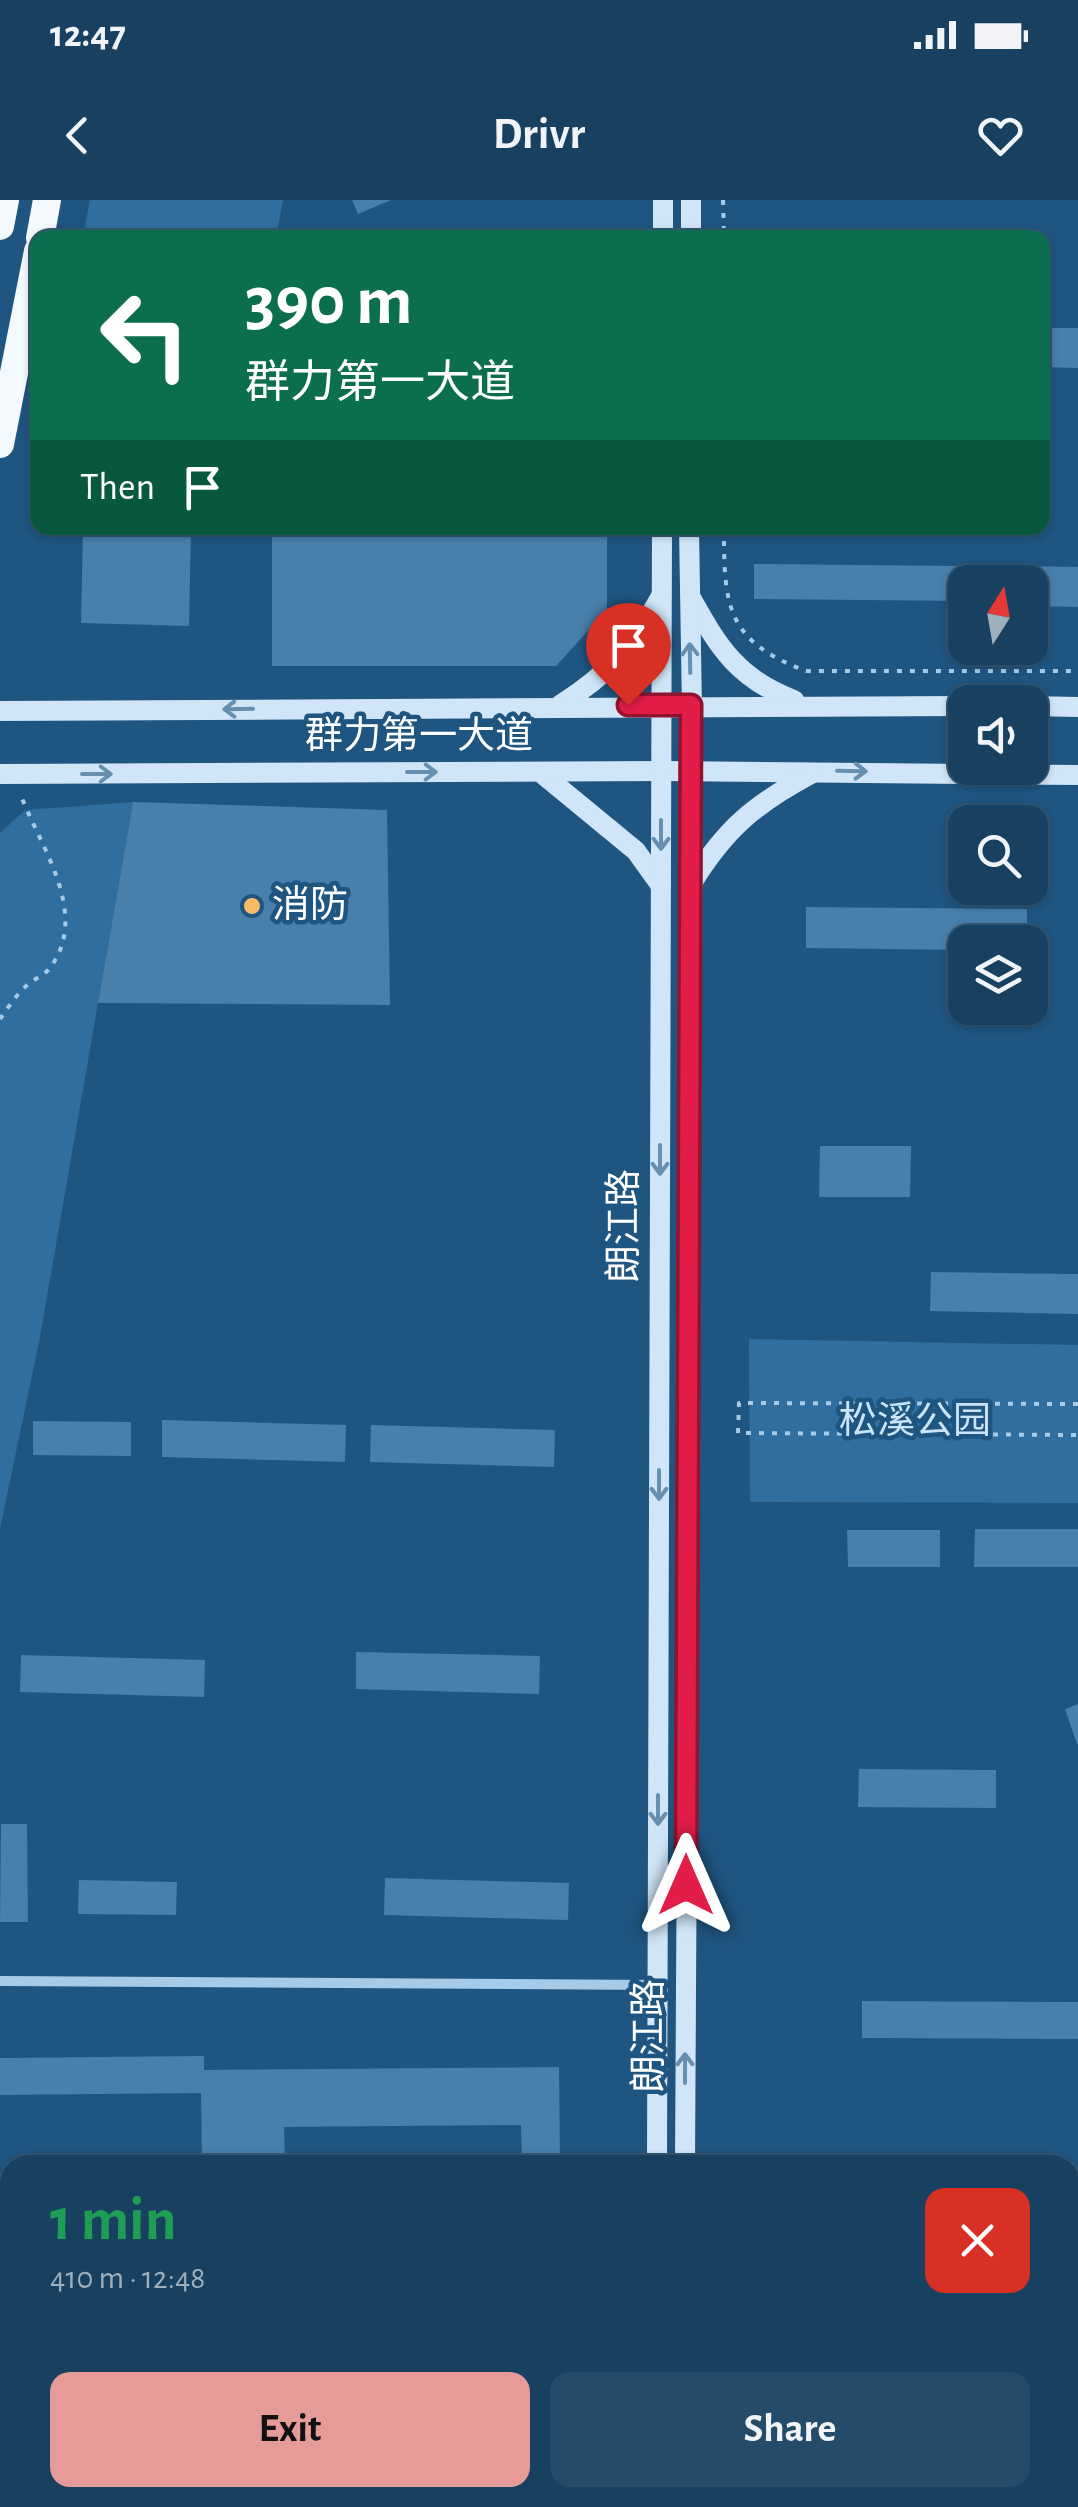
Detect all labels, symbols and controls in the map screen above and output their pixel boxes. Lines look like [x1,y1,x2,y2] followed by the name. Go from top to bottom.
[50,16,126,54] text: 12:47
[50,108,105,163] icon: back
[973,108,1028,163] icon: heart
[493,112,585,157] text: Drivr
[245,267,413,337] text: 390 m
[80,270,210,400] icon: left
[245,361,515,406] text: 群力第一大道
[175,460,230,515] icon: arrive
[80,469,155,507] text: Then
[948,565,1048,665] north arrow
[948,565,1048,1025] map controls
[586,603,671,706] pin
[601,618,656,673] icon: arrive
[680,642,700,674] one-way arrow
[948,685,1048,785] button: sound
[222,699,254,718] one-way arrow
[305,715,533,756] street label: 群力第一大道
[406,762,438,782] one-way arrow
[836,762,868,781] one-way arrow
[80,764,113,784] one-way arrow
[948,805,1048,905] button: search
[652,818,671,850] one-way arrow
[272,885,348,925] place label: 消防
[241,895,263,917] marker: 消防
[948,925,1048,1025] button: layers
[650,1142,670,1175] one-way arrow
[604,1169,644,1283] street label: 朗江路
[839,1400,991,1441] park label: 松溪公园
[650,1468,668,1500] one-way arrow
[648,1792,668,1825] one-way arrow
[634,1833,738,1937] position arrow
[629,1979,669,2093] street label: 朗江路
[676,2052,694,2084] one-way arrow
[925,2188,1030,2293] button: close
[50,2191,176,2251] text: 1 min
[50,2262,206,2294] text: 410 m · 12:48
[50,2372,530,2487] button: Exit
[550,2372,1030,2487] button: Share

